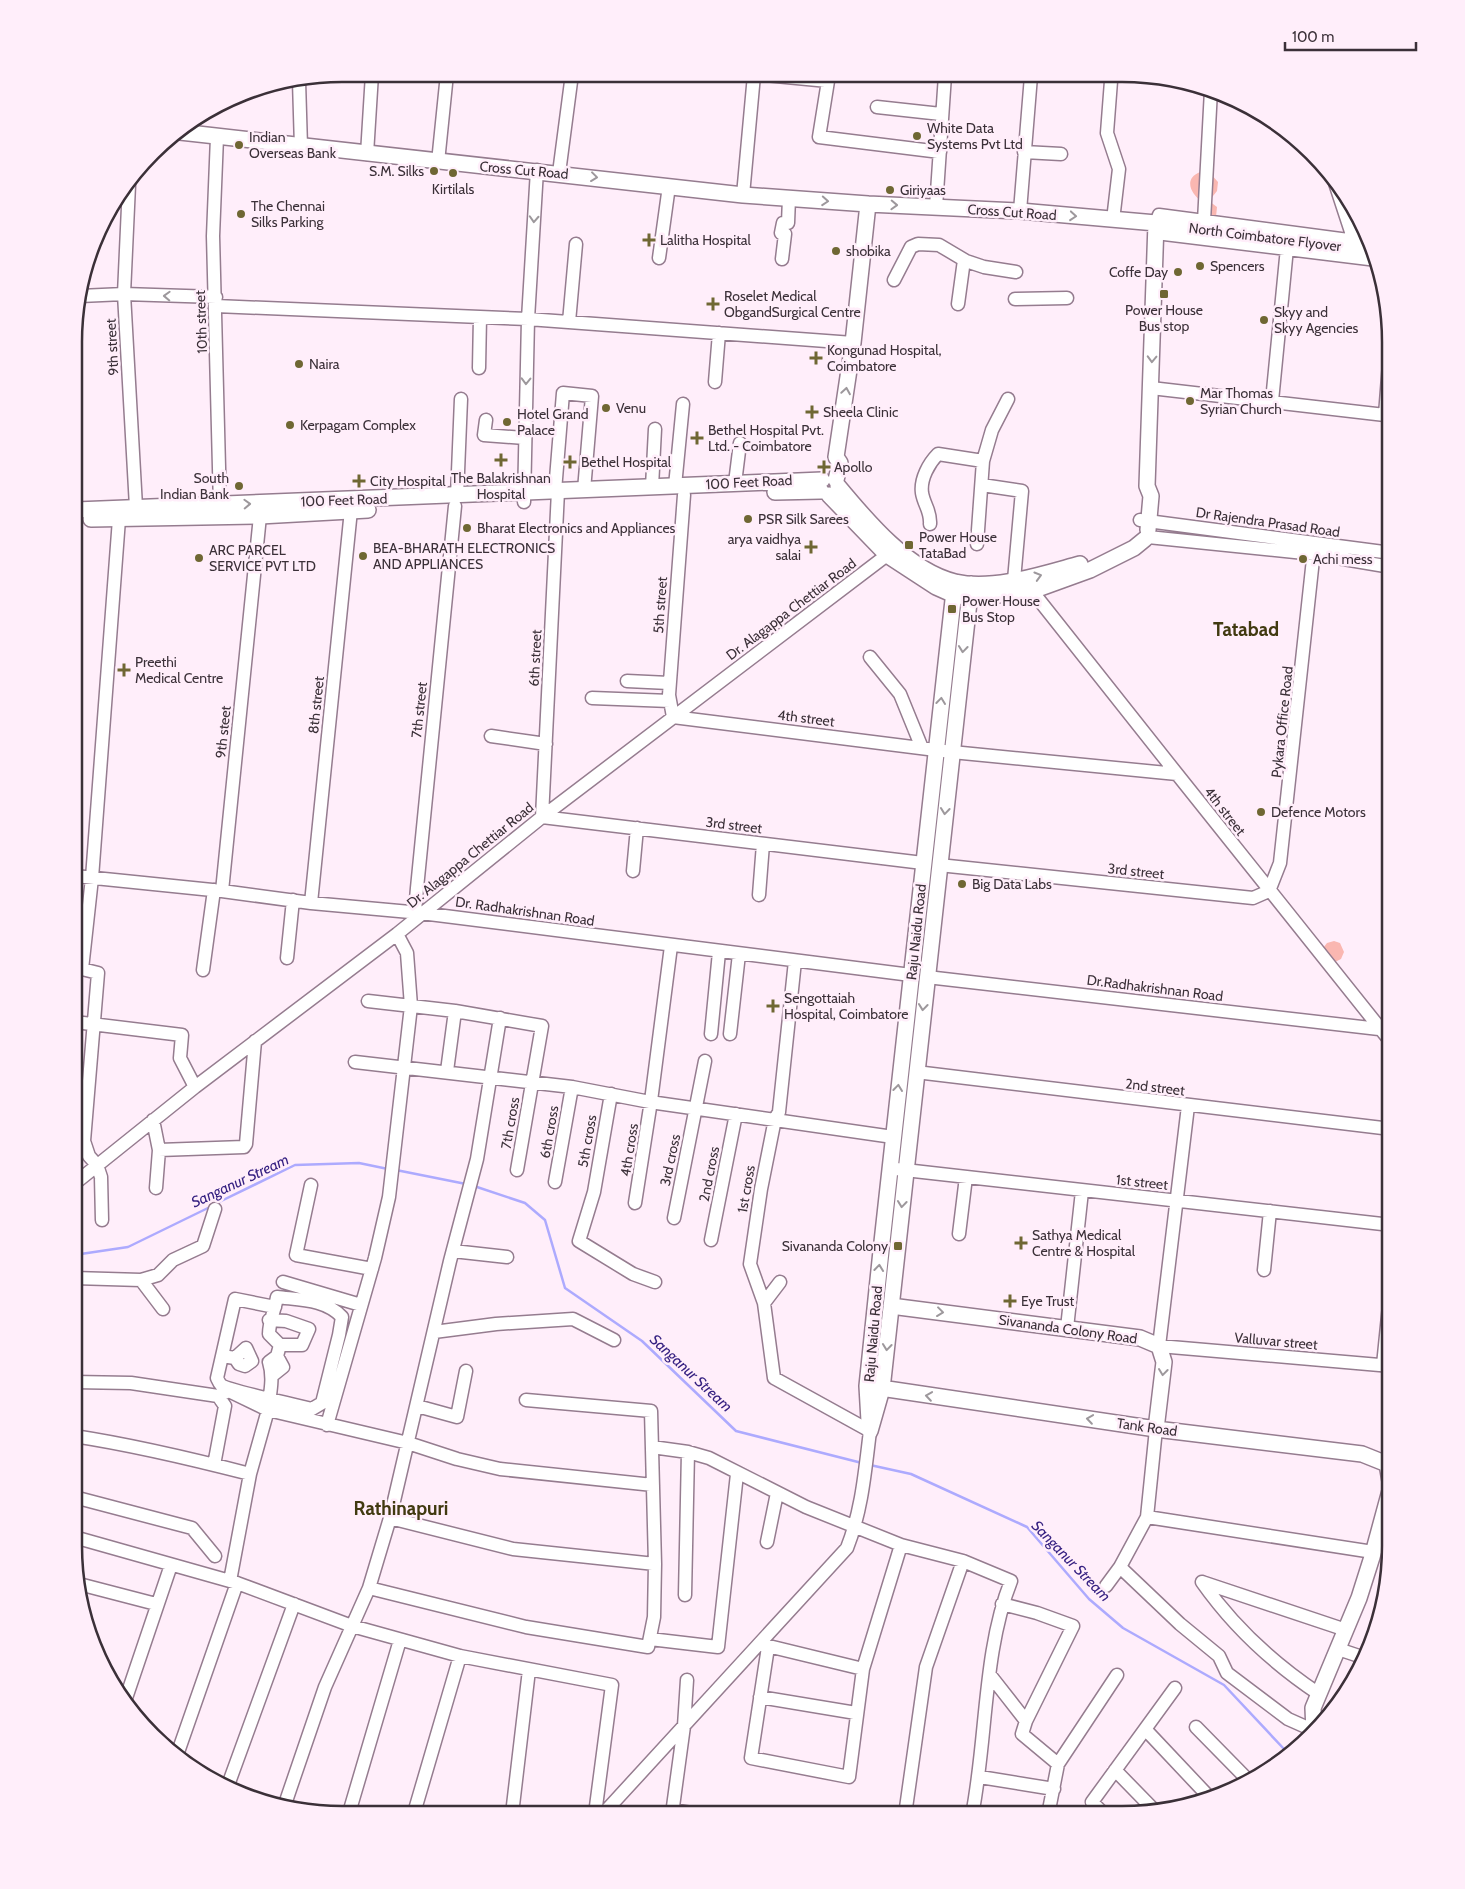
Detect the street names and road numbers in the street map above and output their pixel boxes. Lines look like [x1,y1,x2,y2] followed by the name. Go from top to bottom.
[479,157,569,183] street label: Cross Cut Road
[967,200,1057,224] street label: Cross Cut Road
[1188,219,1343,255] street label: North Coimbatore Flyover
[191,290,211,354] street label: 10th street
[102,318,122,376] street label: 9th street
[705,471,793,493] street label: 100 Feet Road
[300,489,388,511] street label: 100 Feet Road
[1195,503,1341,541] street label: Dr Rajendra Prasad Road
[722,554,860,664] street label: Dr. Alagappa Chettiar Road
[649,576,671,634] street label: 5th street
[525,629,545,687] street label: 6th street
[1267,665,1297,779] street label: Pykara Office Road
[304,675,328,735] street label: 8th street
[407,681,431,739] street label: 7th street
[211,704,235,759] street label: 9th steet
[776,706,836,730] street label: 4th street
[1200,783,1250,839] street label: 4th street
[403,798,537,912] street label: Dr. Alagappa Chettiar Road
[705,813,763,837] street label: 3rd street
[1107,859,1165,883] street label: 3rd street
[902,883,930,981] street label: Raju Naidu Road
[454,892,596,930] street label: Dr. Radhakrishnan Road
[1086,971,1224,1005] street label: Dr.Radhakrishnan Road
[1124,1074,1186,1100] street label: 2nd street
[497,1095,523,1150] street label: 7th cross
[536,1104,563,1160] street label: 6th cross
[574,1113,600,1169] street label: 5th cross
[616,1122,642,1178] street label: 4th cross
[656,1132,684,1188] street label: 3rd cross
[695,1145,723,1203] street label: 2nd cross
[733,1164,759,1214] street label: 1st cross
[1115,1170,1169,1194] street label: 1st street
[860,1285,886,1383] street label: Raju Naidu Road
[997,1310,1139,1348] street label: Sivananda Colony Road
[1234,1328,1319,1354] street label: Valluvar street
[1116,1414,1178,1440] street label: Tank Road

